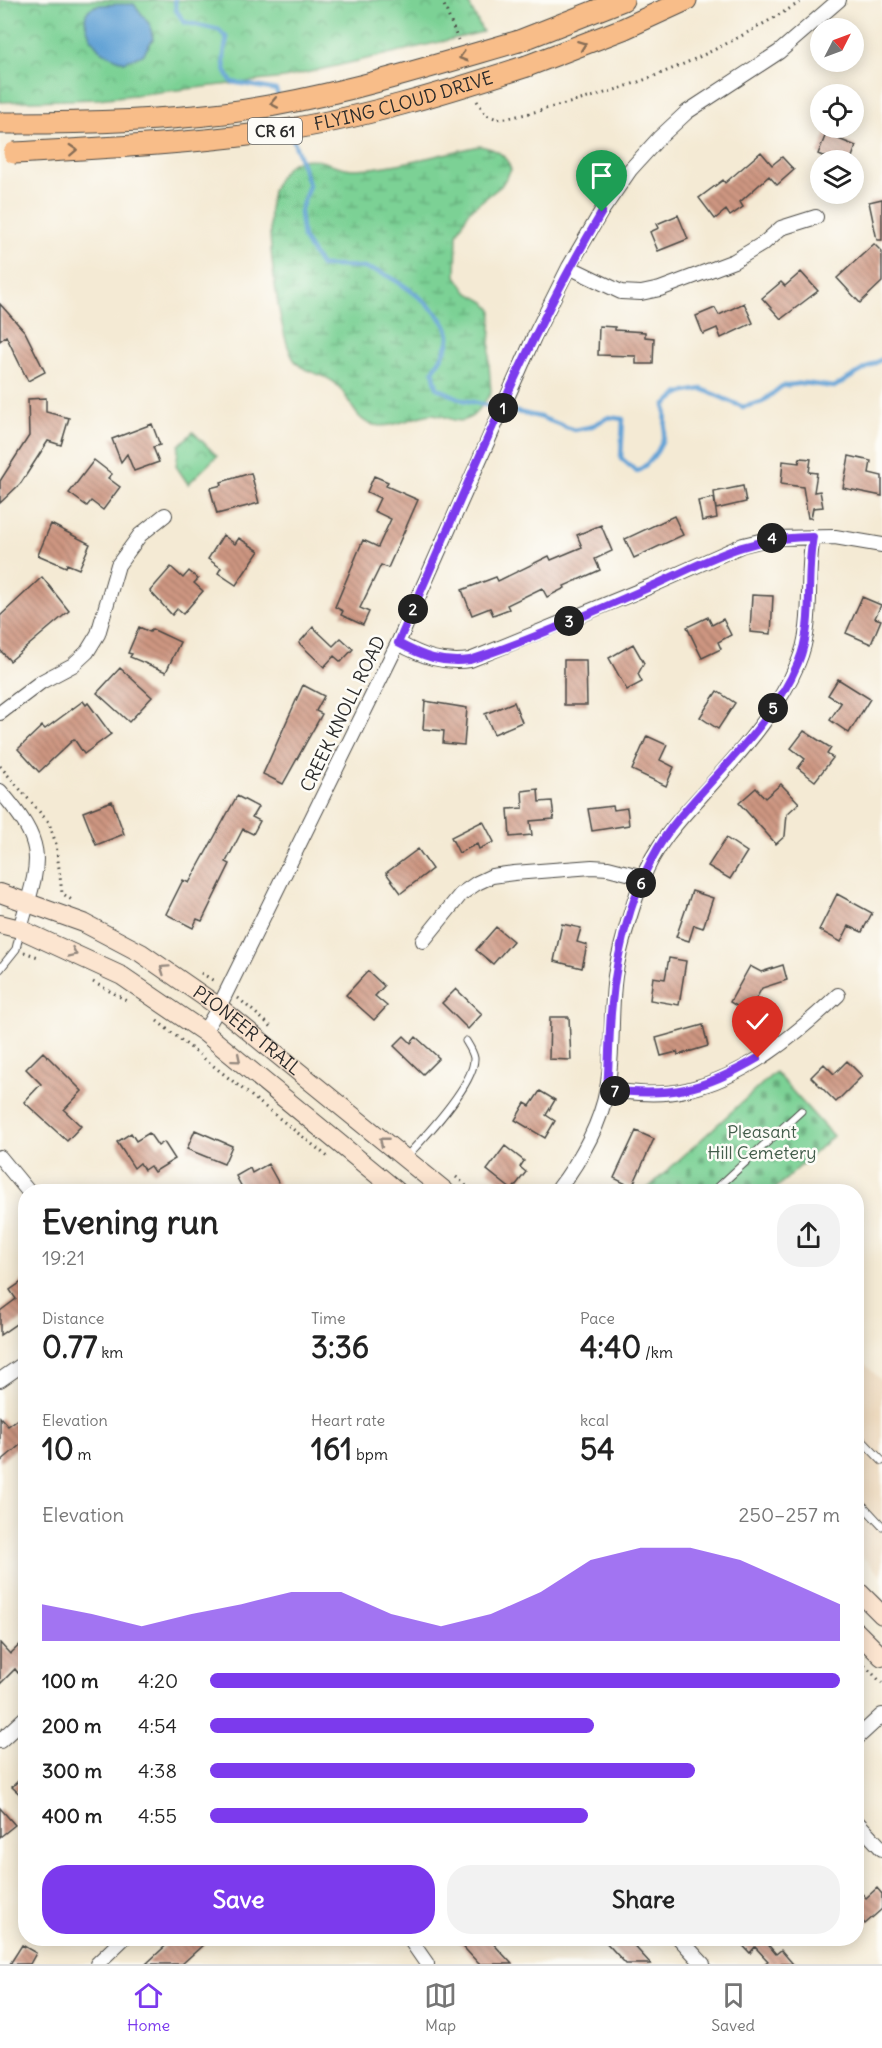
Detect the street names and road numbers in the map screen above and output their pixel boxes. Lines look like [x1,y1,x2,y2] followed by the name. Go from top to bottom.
[312,66,496,135] street label: FLYING CLOUD DRIVE
[248,118,302,144] road number: CR 61
[295,632,390,796] street label: CREEK KNOLL ROAD
[189,980,306,1080] street label: PIONEER TRAIL

